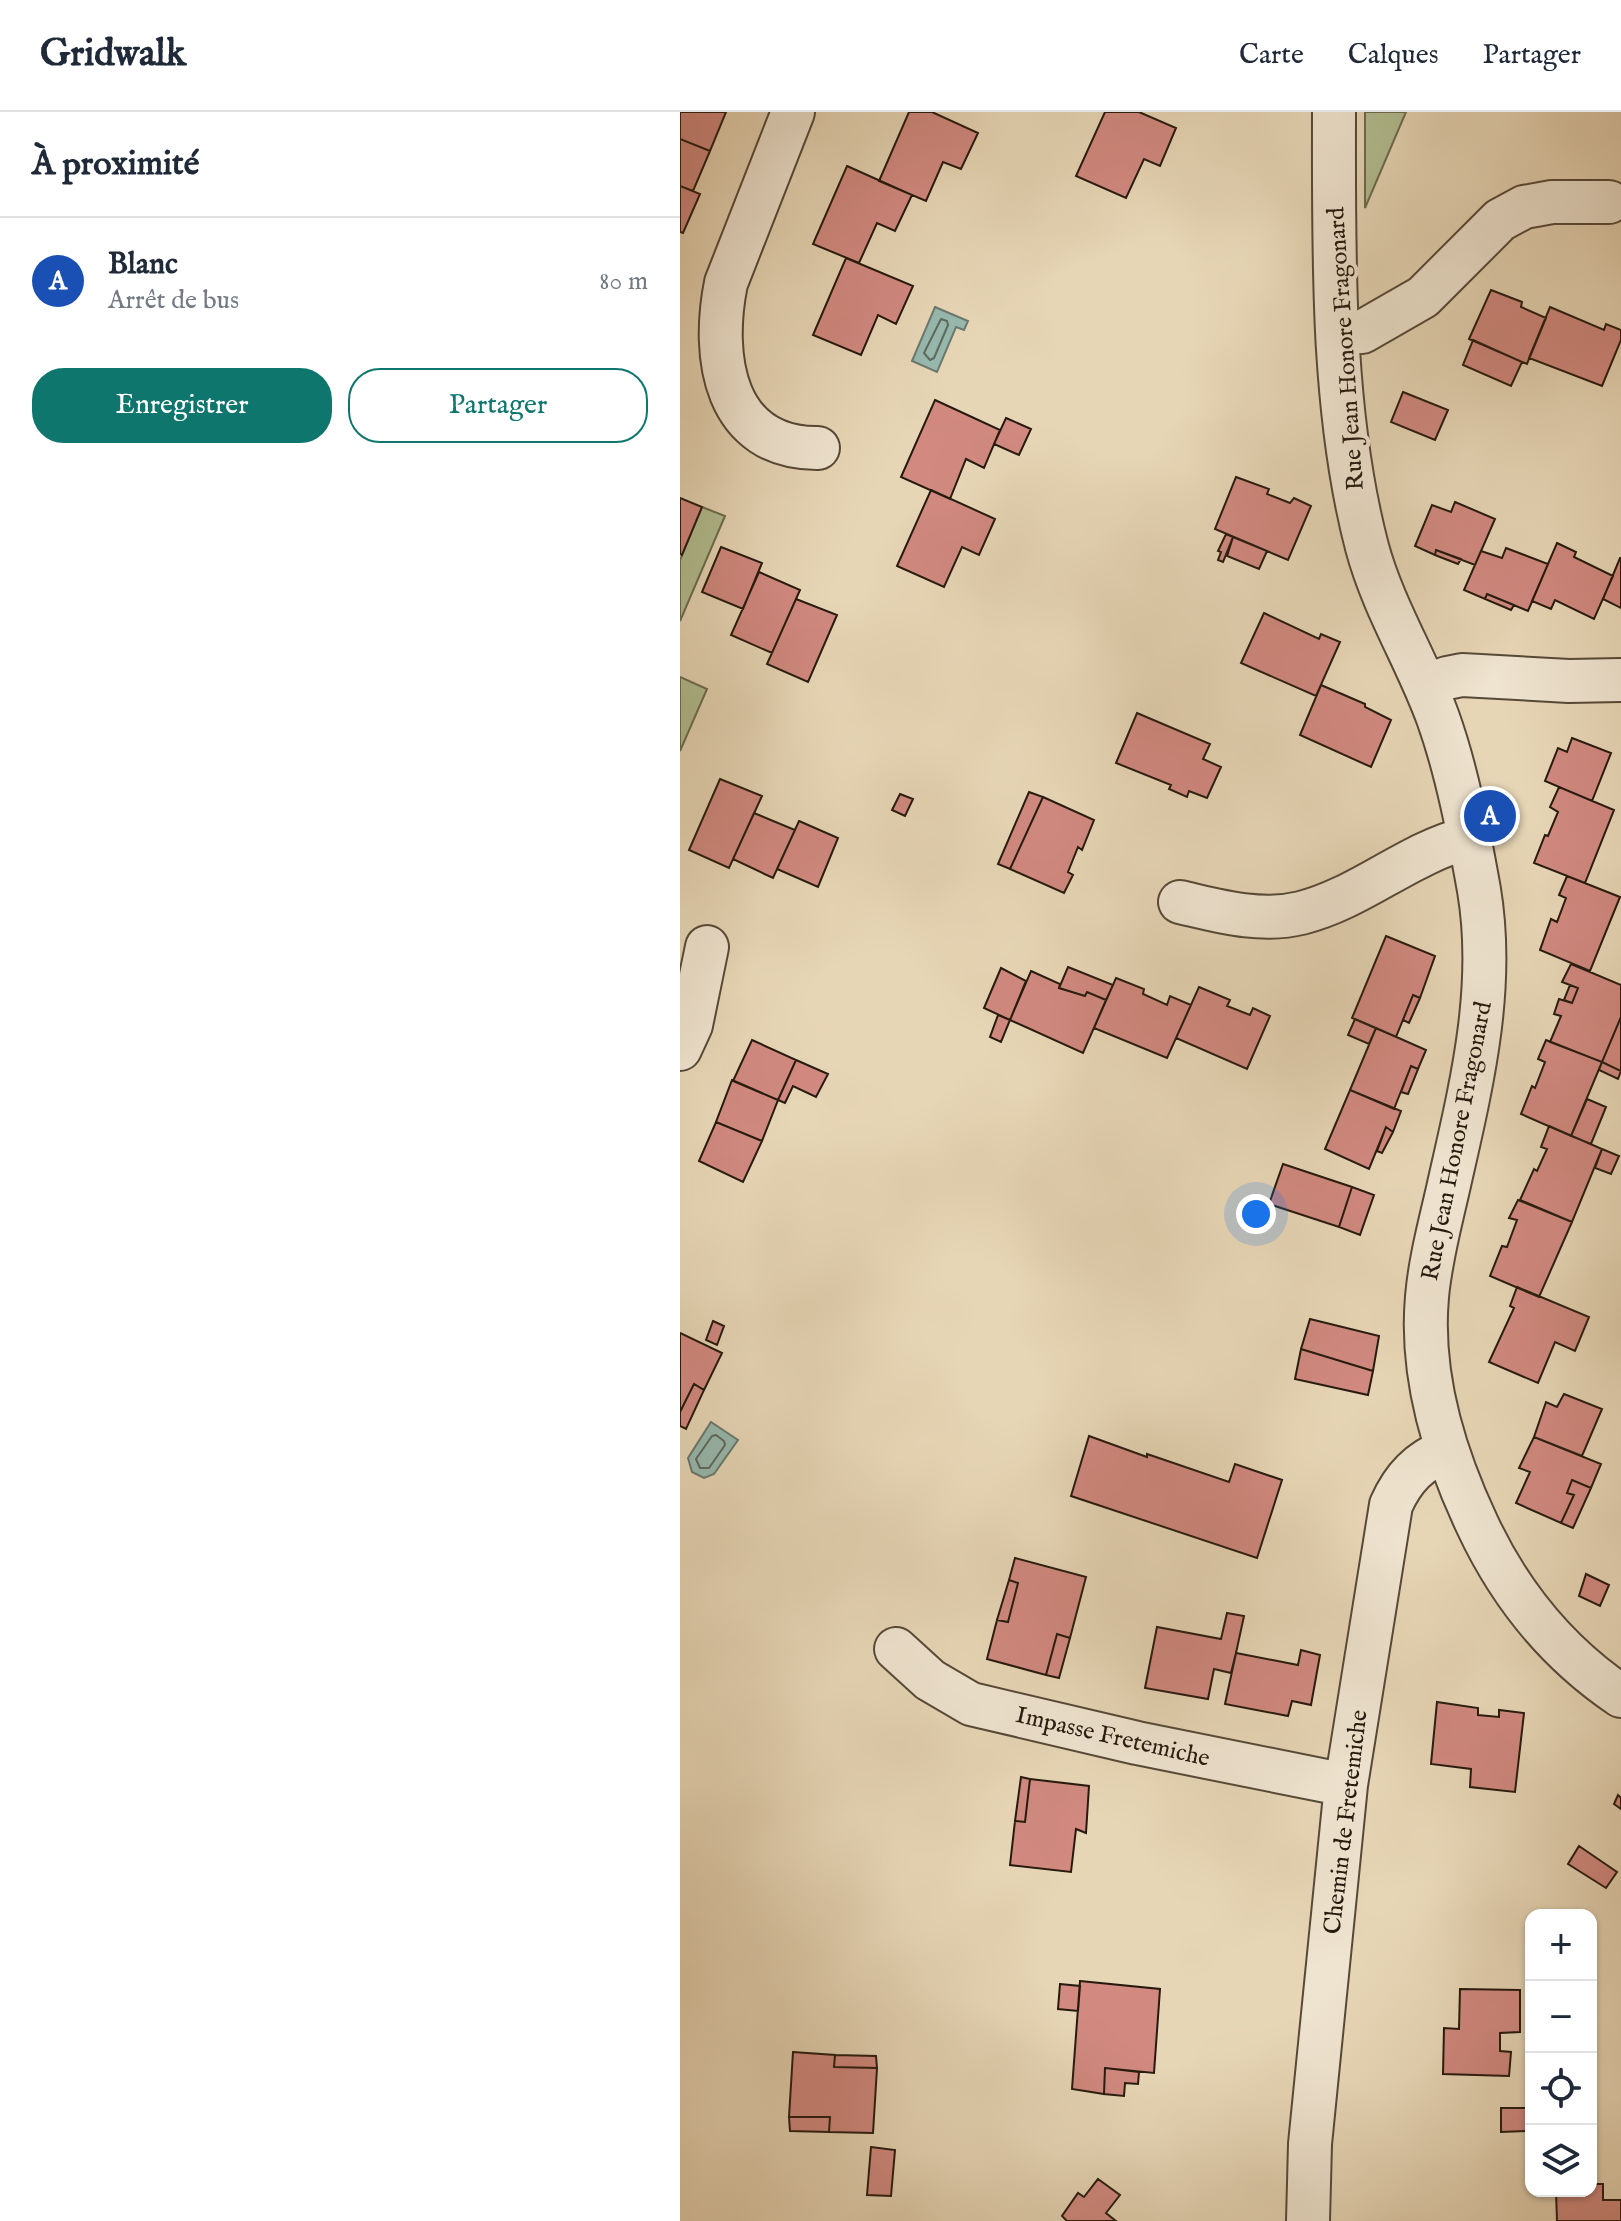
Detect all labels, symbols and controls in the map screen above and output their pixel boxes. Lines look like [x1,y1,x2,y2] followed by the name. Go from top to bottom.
[40,31,186,79] text: Gridwalk
[1239,38,1304,73] text: Carte
[1348,38,1439,73] text: Calques
[1483,38,1581,73] text: Partager
[32,143,199,186] text: À proximité
[1321,206,1372,492] street label: Rue Jean Honore Fragonard
[108,246,178,284] text: Blanc
[49,265,67,298] text: A
[599,265,648,298] text: 80 m
[108,284,239,317] text: Arrêt de bus
[32,368,332,443] button: Enregistrer
[348,368,648,443] button: Partager
[1464,786,1516,846] pin: A
[1415,999,1500,1284] street label: Rue Jean Honore Fragonard
[1236,1194,1276,1234] your location
[1013,1700,1213,1775] street label: Impasse Fretemiche
[1317,1708,1376,1936] street label: Chemin de Fretemiche
[1525,1909,1597,2197] map controls
[1525,1909,1597,1981] button: +
[1525,1981,1597,2053] button: −
[1525,2053,1597,2125] button: locate
[1525,2125,1597,2197] button: layers

